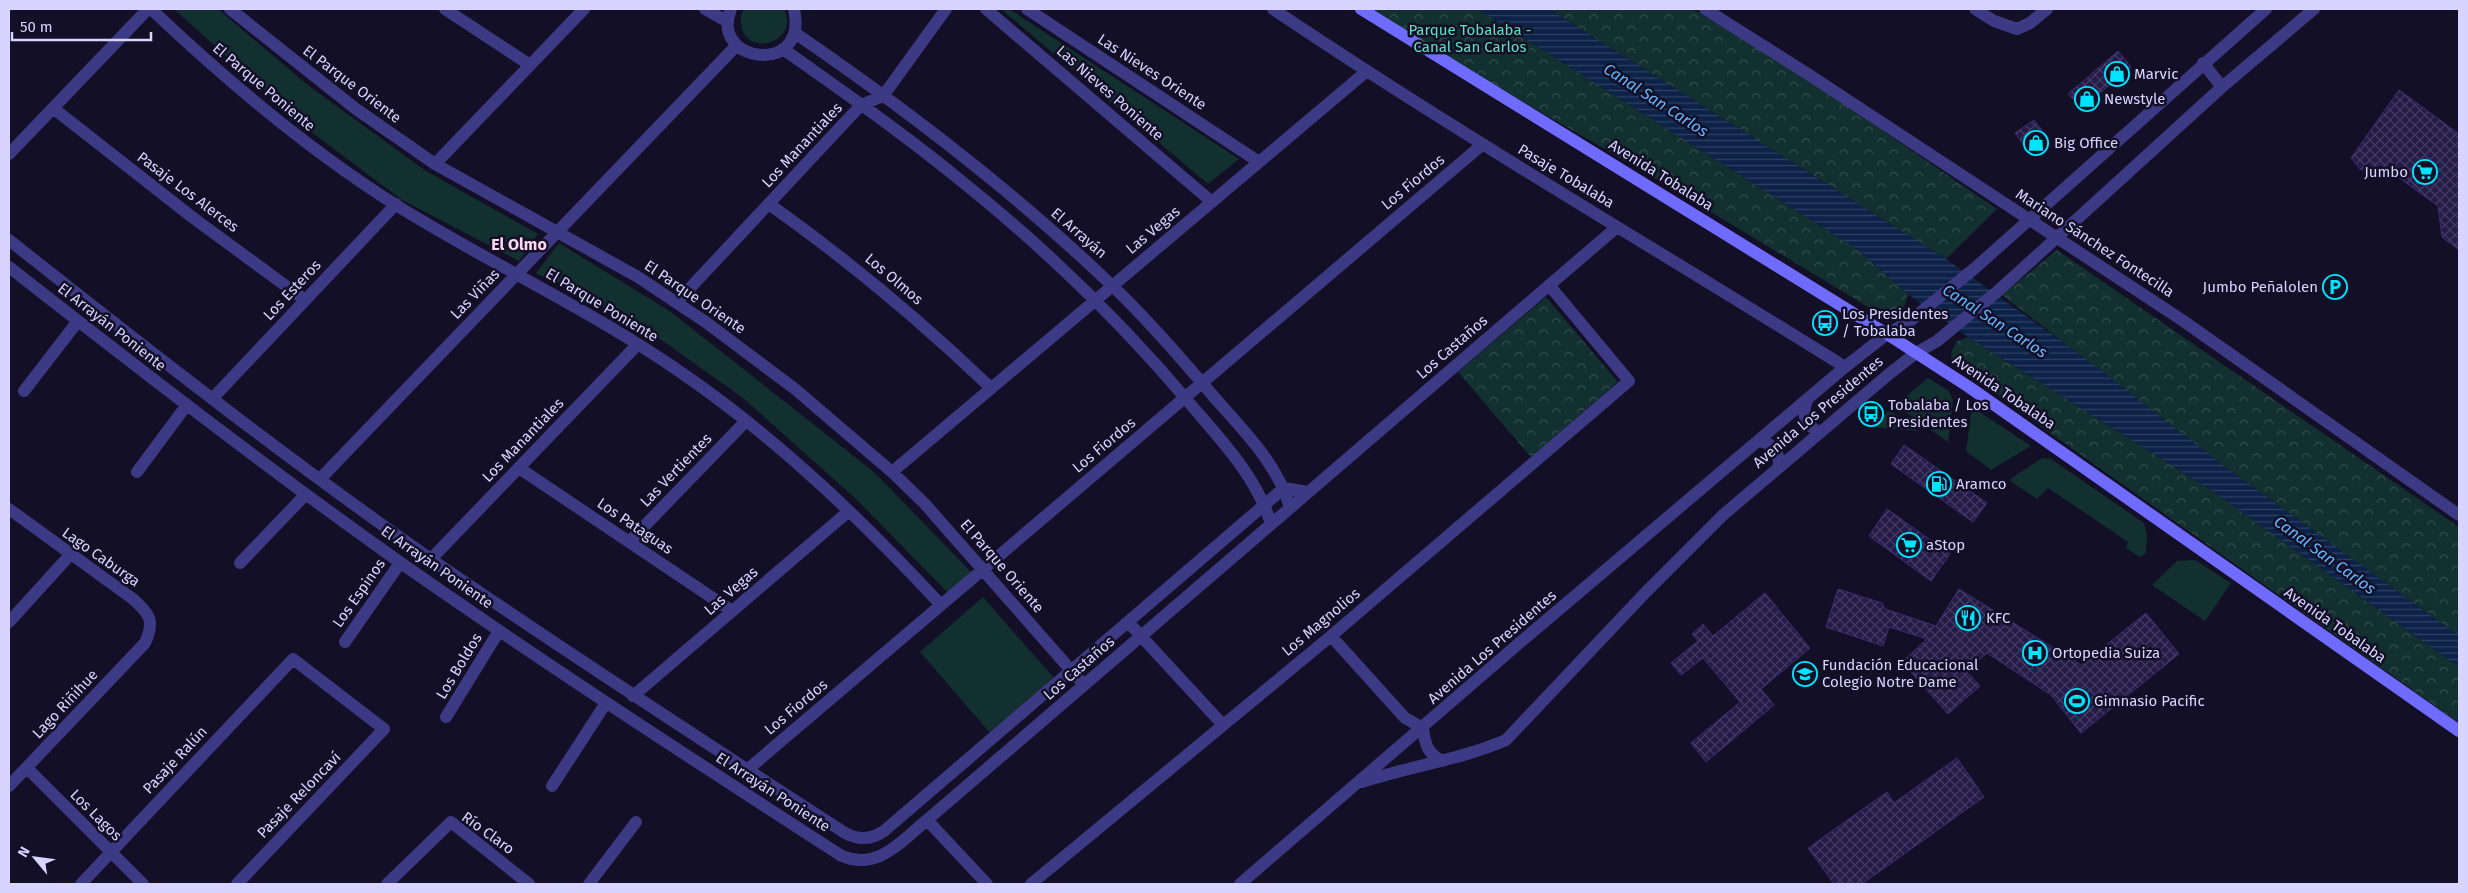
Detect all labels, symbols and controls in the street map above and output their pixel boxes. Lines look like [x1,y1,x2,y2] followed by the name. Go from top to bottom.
[12,10,151,42] scale bar
[20,18,53,36] text: 50 m
[1408,21,1532,56] park label: Parque Tobalaba - Canal San Carlos
[1094,30,1210,114] street label: Las Nieves Oriente
[209,39,319,135] street label: El Parque Poniente
[299,41,405,127] street label: El Parque Oriente
[1053,42,1167,144] street label: Las Nieves Poniente
[1600,59,1712,141] water label: Canal San Carlos
[2104,61,2130,87] shop icon: Marvic
[2134,65,2178,83] place label: Marvic
[2074,86,2100,112] shop icon: Newstyle
[2104,90,2165,108] place label: Newstyle
[758,99,846,191] street label: Los Manantiales
[2023,130,2049,156] shop icon: Big Office
[2054,134,2118,152] place label: Big Office
[1605,136,1717,214] street label: Avenida Tobalaba
[1515,140,1617,212] street label: Pasaje Tobalaba
[134,148,242,236] street label: Pasaje Los Alerces
[1378,150,1448,214] street label: Los Fiordos
[2412,159,2438,185] supermarket icon: Jumbo
[2364,163,2408,181] place label: Jumbo
[2012,185,2178,301] street label: Mariano Sánchez Fontecilla
[1122,202,1184,258] street label: Las Vegas
[1047,204,1111,262] street label: El Arrayán
[491,235,547,254] district label: El Olmo
[861,250,927,308] street label: Los Olmos
[259,256,325,324] street label: Los Esteros
[641,256,749,338] street label: El Parque Oriente
[543,264,661,346] street label: El Parque Poniente
[447,265,503,323] street label: Las Viñas
[2322,274,2348,300] parking icon: Jumbo Peñalolen
[2203,278,2318,296] place label: Jumbo Peñalolen
[54,279,170,375] street label: El Arrayán Poniente
[1939,280,2051,362] water label: Canal San Carlos
[1842,305,1948,340] place label: Los Presidentes / Tobalaba
[1812,310,1838,336] bus stop icon: Los Presidentes / Tobalaba
[1413,311,1491,383] street label: Los Castaños
[1949,351,2059,433] street label: Avenida Tobalaba
[1749,352,1887,472] street label: Avenida Los Presidentes
[478,394,568,486] street label: Los Manantiales
[1888,396,1988,431] place label: Tobalaba / Los Presidentes
[1858,401,1884,427] bus stop icon: Tobalaba / Los Presidentes
[1069,413,1139,477] street label: Los Fiordos
[636,429,716,511] street label: Las Vertientes
[1926,471,1952,497] fuel station icon: Aramco
[1956,475,2007,493] place label: Aramco
[594,494,676,558] street label: Los Pataguas
[2271,512,2379,598] water label: Canal San Carlos
[956,515,1048,617] street label: El Parque Oriente
[378,522,496,612] street label: El Arrayán Poniente
[59,524,143,590] street label: Lago Caburga
[1896,532,1922,558] supermarket icon: aStop
[1926,536,1965,554] place label: aStop
[329,555,389,631] street label: Los Espinos
[701,563,761,619] street label: Las Vegas
[2281,583,2389,667] street label: Avenida Tobalaba
[1278,584,1364,660] street label: Los Magnolios
[1424,586,1560,708] street label: Avenida Los Presidentes
[1955,605,1981,631] restaurant icon: KFC
[1986,609,2011,627] place label: KFC
[432,630,486,702] street label: Los Boldos
[1040,632,1118,704] street label: Los Castaños
[2022,640,2048,666] hospital icon: Ortopedia Suiza
[2052,644,2160,662] place label: Ortopedia Suiza
[1822,656,1979,691] place label: Fundación Educacional Colegio Notre Dame
[1792,661,1818,687] school or university icon: Fundación Educacional Colegio Notre Dame
[29,666,101,742] street label: Lago Riñihue
[761,675,831,739] street label: Los Fiordos
[2064,688,2090,714] sports icon: Gimnasio Pacific
[2094,692,2205,710] place label: Gimnasio Pacific
[139,722,211,798] street label: Pasaje Ralún
[253,748,345,842] street label: Pasaje Reloncaví
[713,748,833,836] street label: El Arrayán Poniente
[66,785,126,845] street label: Los Lagos
[458,808,518,858] street label: Río Claro
[10,833,60,883] north arrow
[14,844,34,860] text: N

